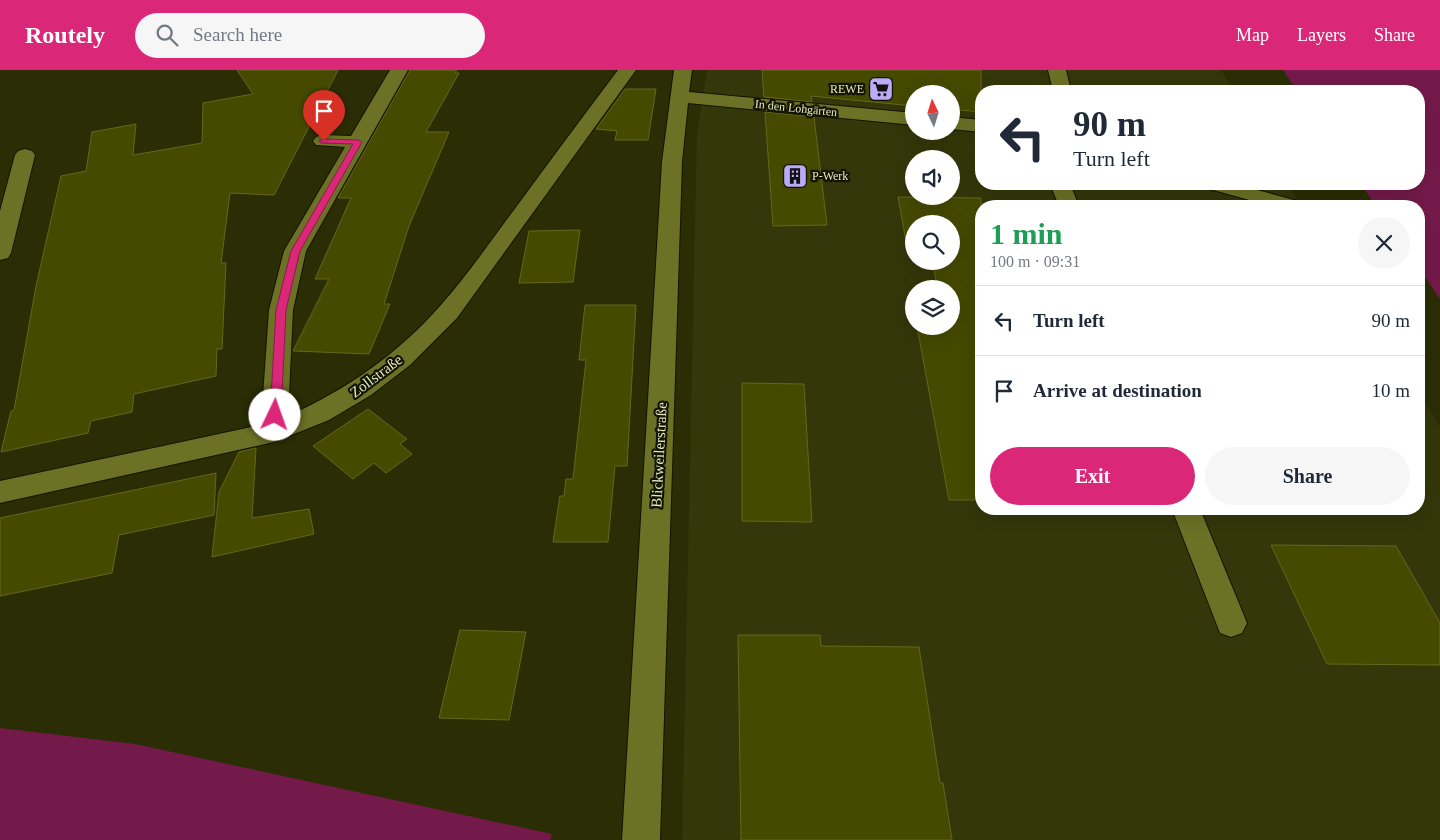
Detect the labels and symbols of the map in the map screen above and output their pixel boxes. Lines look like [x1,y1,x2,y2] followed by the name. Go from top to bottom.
[868,76,894,102] supermarket icon: REWE
[830,82,864,96] place label: REWE
[905,85,960,140] north arrow
[303,90,345,141] pin
[754,97,838,119] street label: In den Lohgärten
[782,163,808,189] building icon: P-Werk
[812,169,848,183] place label: P-Werk
[347,351,405,401] street label: Zollstraße
[248,388,300,440] position arrow
[648,401,670,508] street label: Blickweilerstraße

